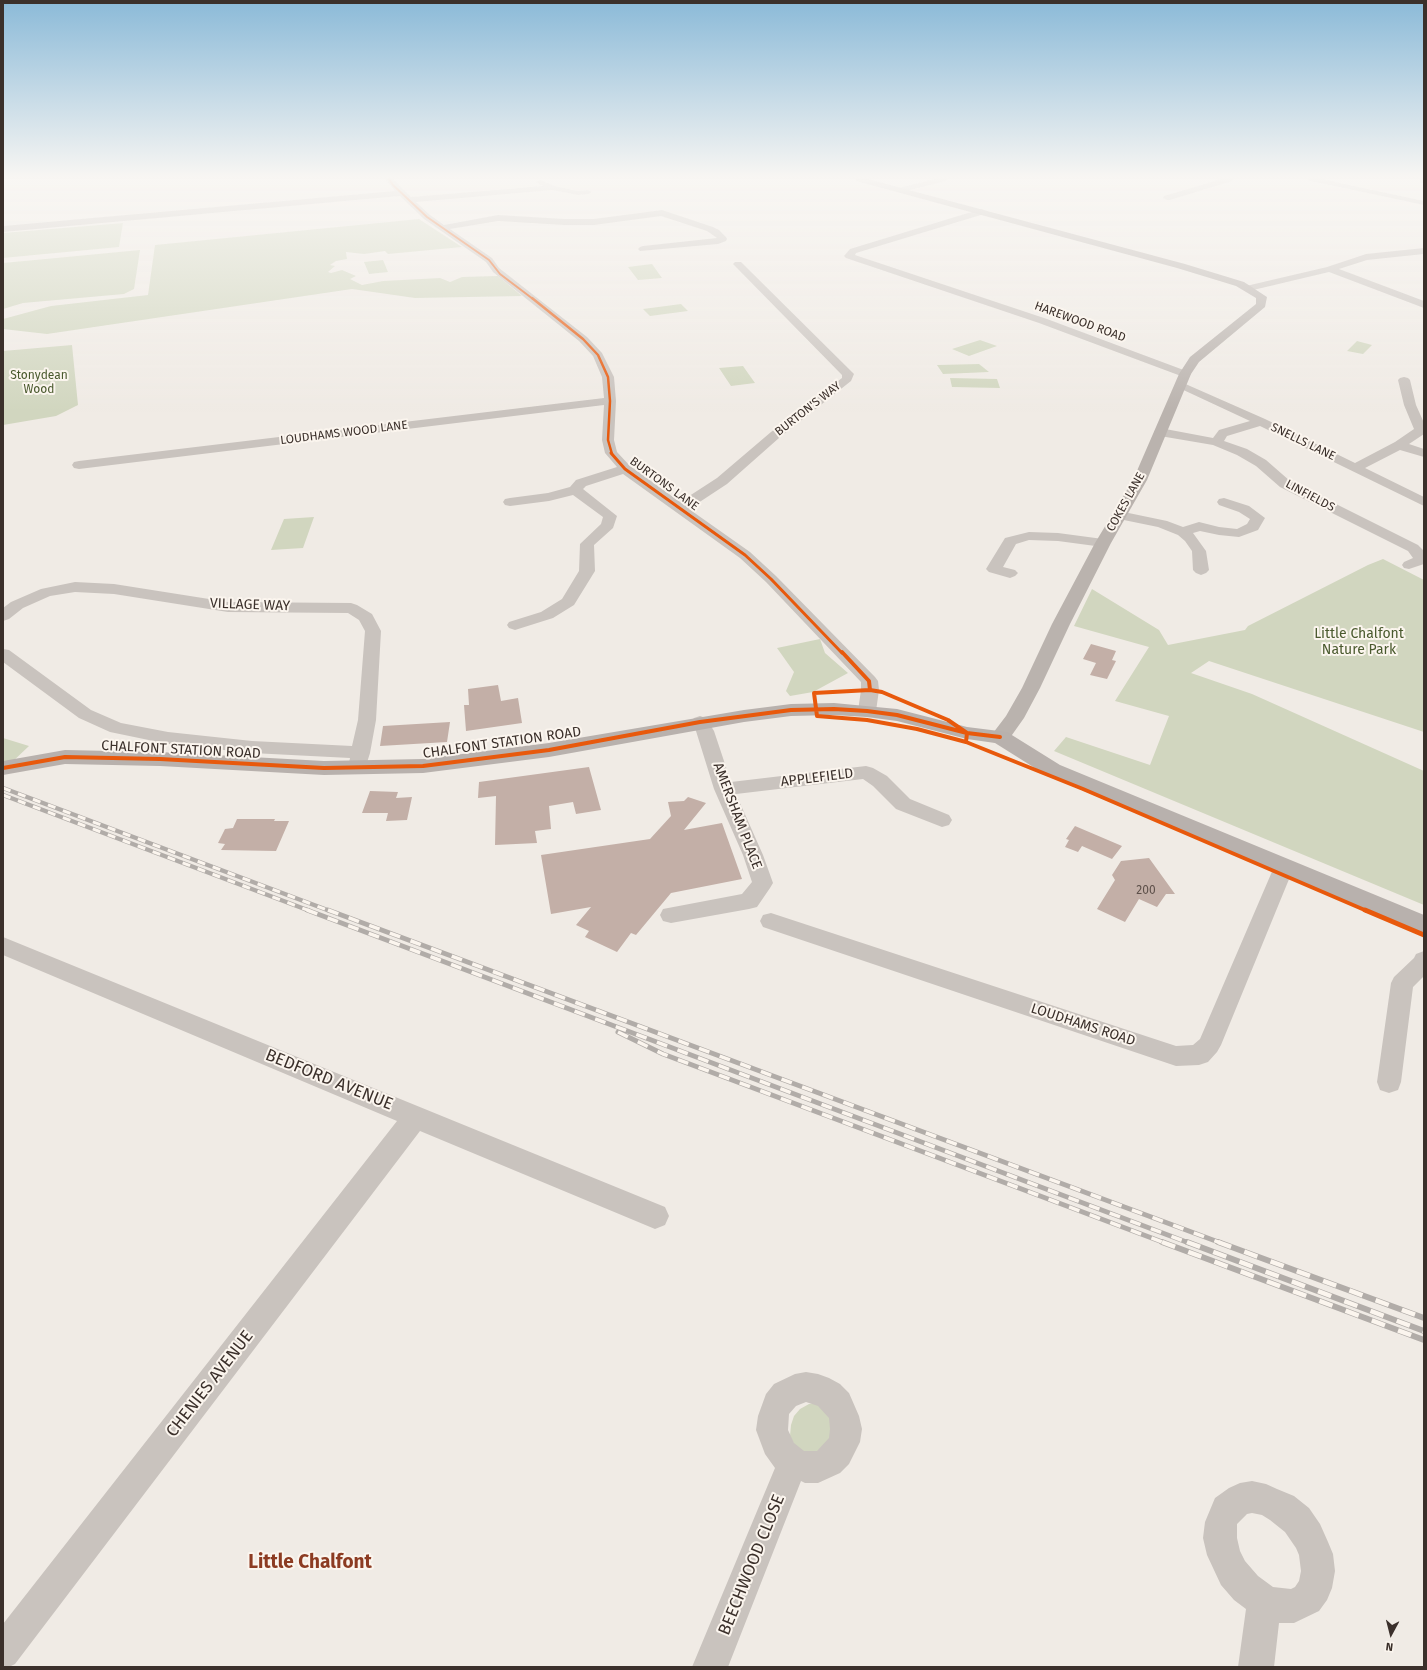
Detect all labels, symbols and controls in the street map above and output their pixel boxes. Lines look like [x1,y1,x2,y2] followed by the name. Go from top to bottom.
[1032,299,1128,345] street label: HAREWOOD ROAD
[10,369,68,397] park label: Stonydean Wood
[772,379,844,439] street label: BURTON'S WAY
[279,418,409,448] street label: LOUDHAMS WOOD LANE
[1268,420,1338,464] street label: SNELLS LANE
[627,454,701,514] street label: BURTONS LANE
[1104,470,1148,534] street label: COKES LANE
[1283,477,1337,515] street label: LINFIELDS
[210,595,290,615] street label: VILLAGE WAY
[1314,626,1404,658] park label: Little Chalfont Nature Park
[422,724,582,762] street label: CHALFONT STATION ROAD
[101,737,261,763] street label: CHALFONT STATION ROAD
[709,760,765,872] street label: AMERSHAM PLACE
[780,765,854,791] street label: APPLEFIELD
[1136,884,1156,898] house number: 200
[1029,1000,1137,1050] street label: LOUDHAMS ROAD
[262,1045,396,1115] street label: BEDFORD AVENUE
[162,1327,258,1441] street label: CHENIES AVENUE
[714,1492,790,1638] street label: BEECHWOOD CLOSE
[248,1552,372,1574] district label: Little Chalfont
[1371,1614,1411,1654] north arrow
[1385,1640,1394,1653] text: N

